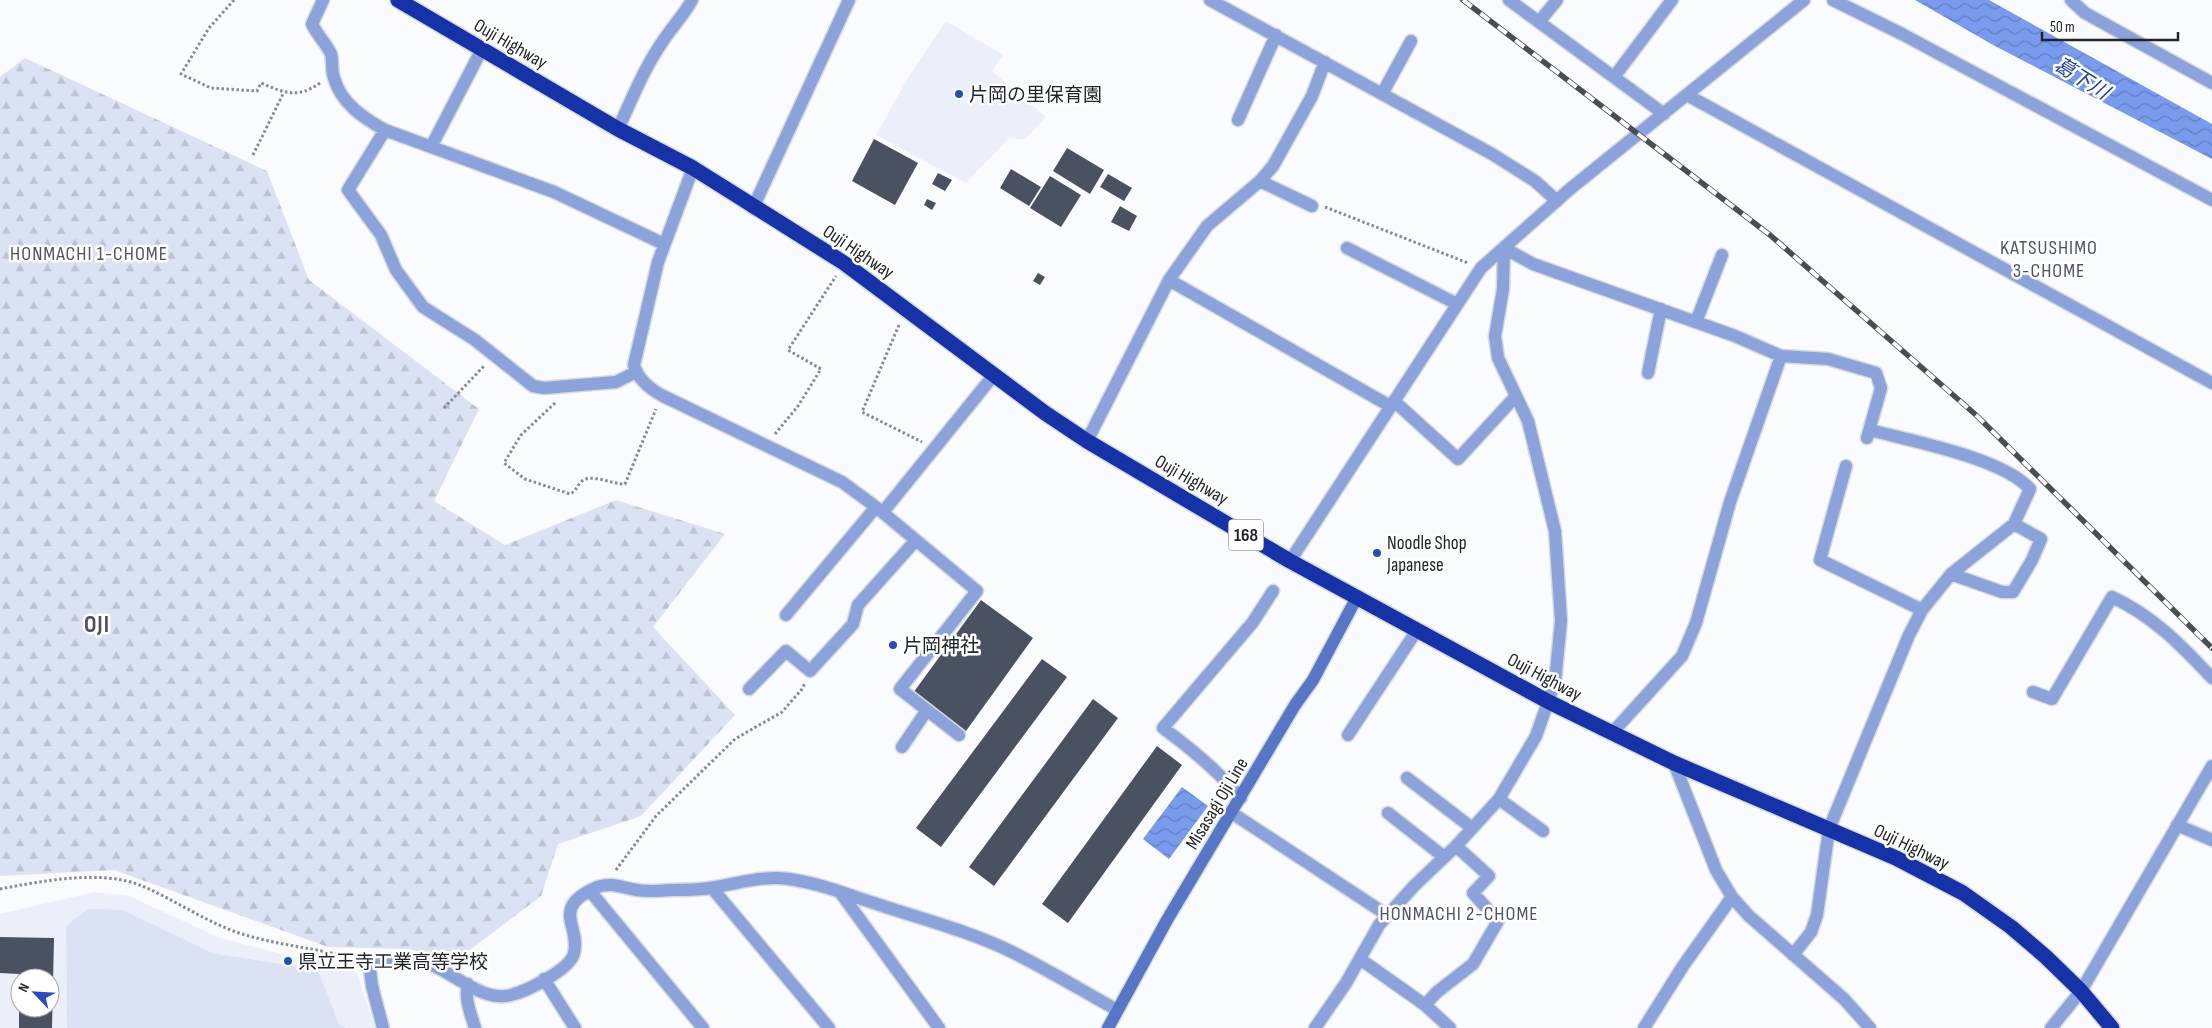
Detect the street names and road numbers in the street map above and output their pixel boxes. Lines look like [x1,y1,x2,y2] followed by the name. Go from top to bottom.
[469,14,552,75] street label: Ouji Highway
[818,220,899,285] street label: Ouji Highway
[1150,450,1233,511] street label: Ouji Highway
[1228,520,1264,550] road number: 168
[1503,648,1586,707] street label: Ouji Highway
[1181,754,1254,854] street label: Misasagi Oji Line
[1870,819,1953,876] street label: Ouji Highway

